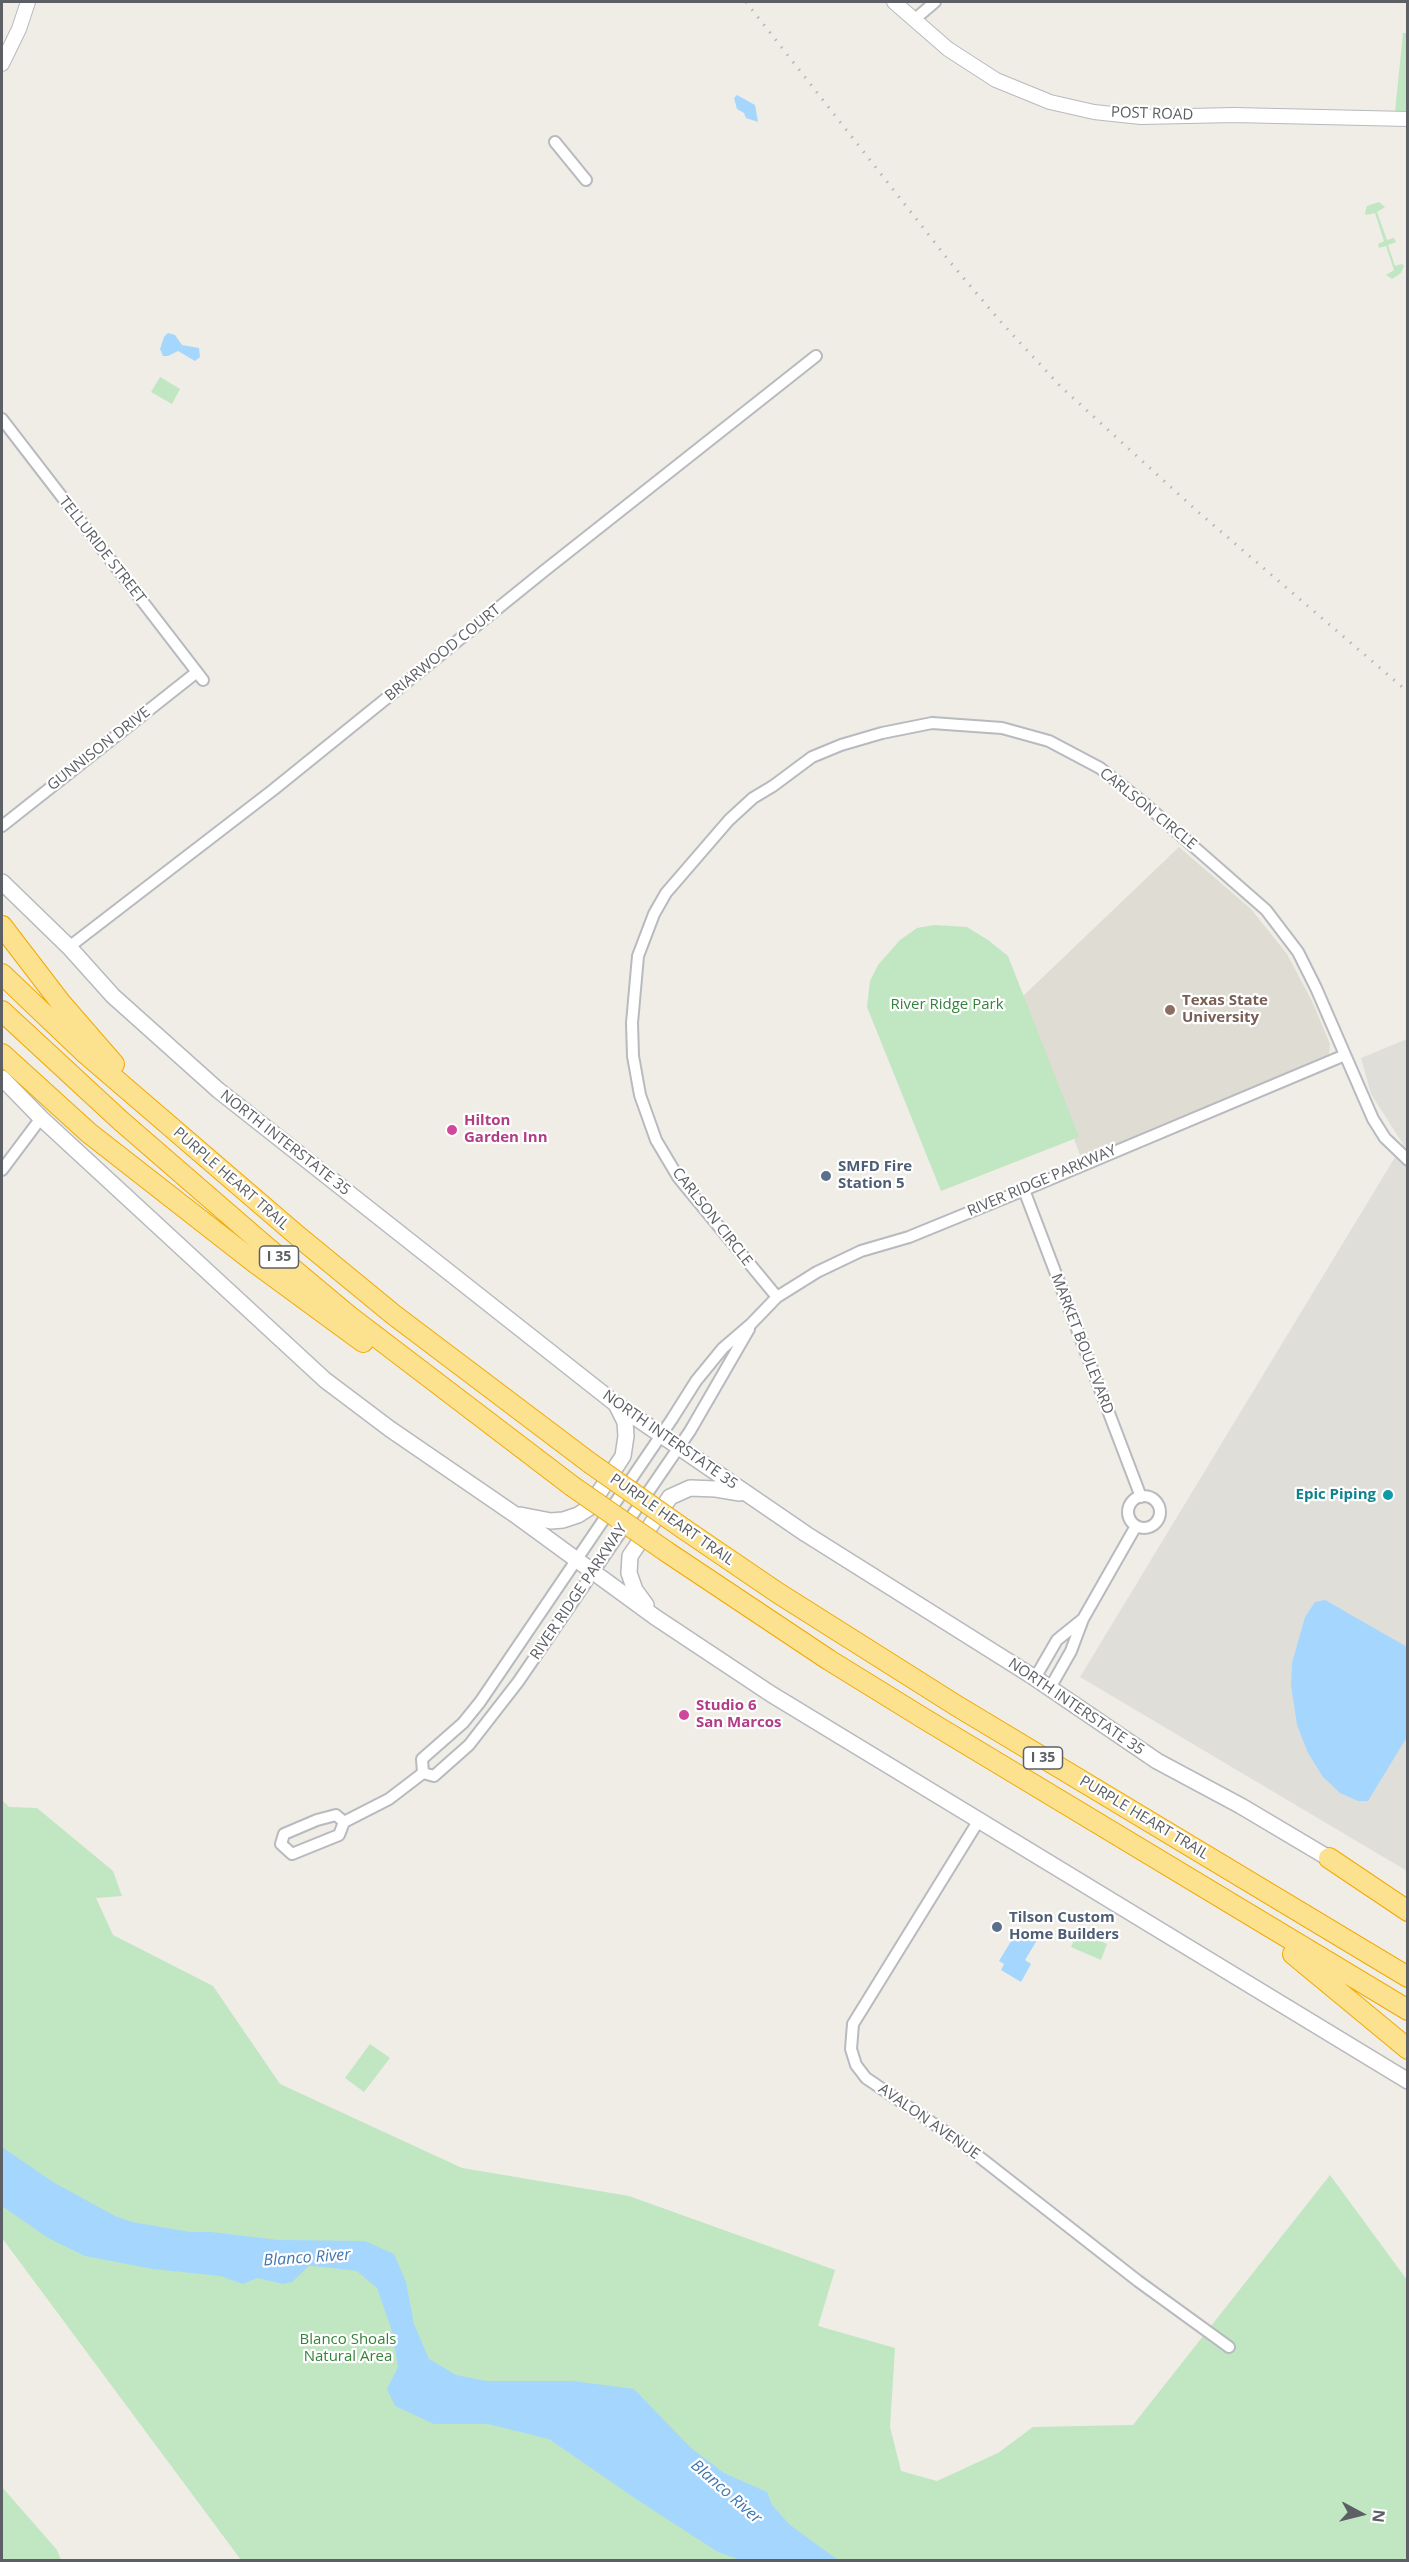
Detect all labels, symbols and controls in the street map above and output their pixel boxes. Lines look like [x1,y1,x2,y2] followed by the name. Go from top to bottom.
[1111,104,1193,124] street label: POST ROAD
[55,493,149,607] street label: TELLURIDE STREET
[382,601,504,705] street label: BRIARWOOD COURT
[44,703,154,795] street label: GUNNISON DRIVE
[1096,764,1200,854] street label: CARLSON CIRCLE
[1182,992,1268,1027] place label: Texas State University
[890,996,1004,1014] park label: River Ridge Park
[1163,1003,1177,1017] marker: Texas State University
[216,1087,354,1199] street label: NORTH INTERSTATE 35
[464,1112,548,1147] place label: Hilton Garden Inn
[445,1123,459,1137] marker: Hilton Garden Inn
[169,1124,293,1234] street label: PURPLE HEART TRAIL
[965,1141,1119,1221] street label: RIVER RIDGE PARKWAY
[838,1158,912,1193] place label: SMFD Fire Station 5
[668,1164,756,1270] street label: CARLSON CIRCLE
[819,1169,833,1183] marker: SMFD Fire Station 5
[260,1246,298,1268] road number: I 35
[1047,1271,1117,1417] street label: MARKET BOULEVARD
[599,1387,741,1493] street label: NORTH INTERSTATE 35
[606,1470,738,1570] street label: PURPLE HEART TRAIL
[1296,1486,1376,1504] place label: Epic Piping
[1381,1488,1395,1502] marker: Epic Piping
[527,1521,631,1663] street label: RIVER RIDGE PARKWAY
[1004,1655,1148,1759] street label: NORTH INTERSTATE 35
[696,1697,782,1732] place label: Studio 6 San Marcos
[677,1708,691,1722] marker: Studio 6 San Marcos
[1024,1747,1062,1769] road number: I 35
[1076,1772,1212,1864] street label: PURPLE HEART TRAIL
[1009,1909,1119,1944] place label: Tilson Custom Home Builders
[990,1920,1004,1934] marker: Tilson Custom Home Builders
[875,2080,983,2164] street label: AVALON AVENUE
[263,2245,351,2271] water label: Blanco River
[300,2331,396,2366] park label: Blanco Shoals Natural Area
[687,2456,765,2528] water label: Blanco River
[1331,2484,1391,2544] north arrow
[1367,2508,1391,2524] text: N

